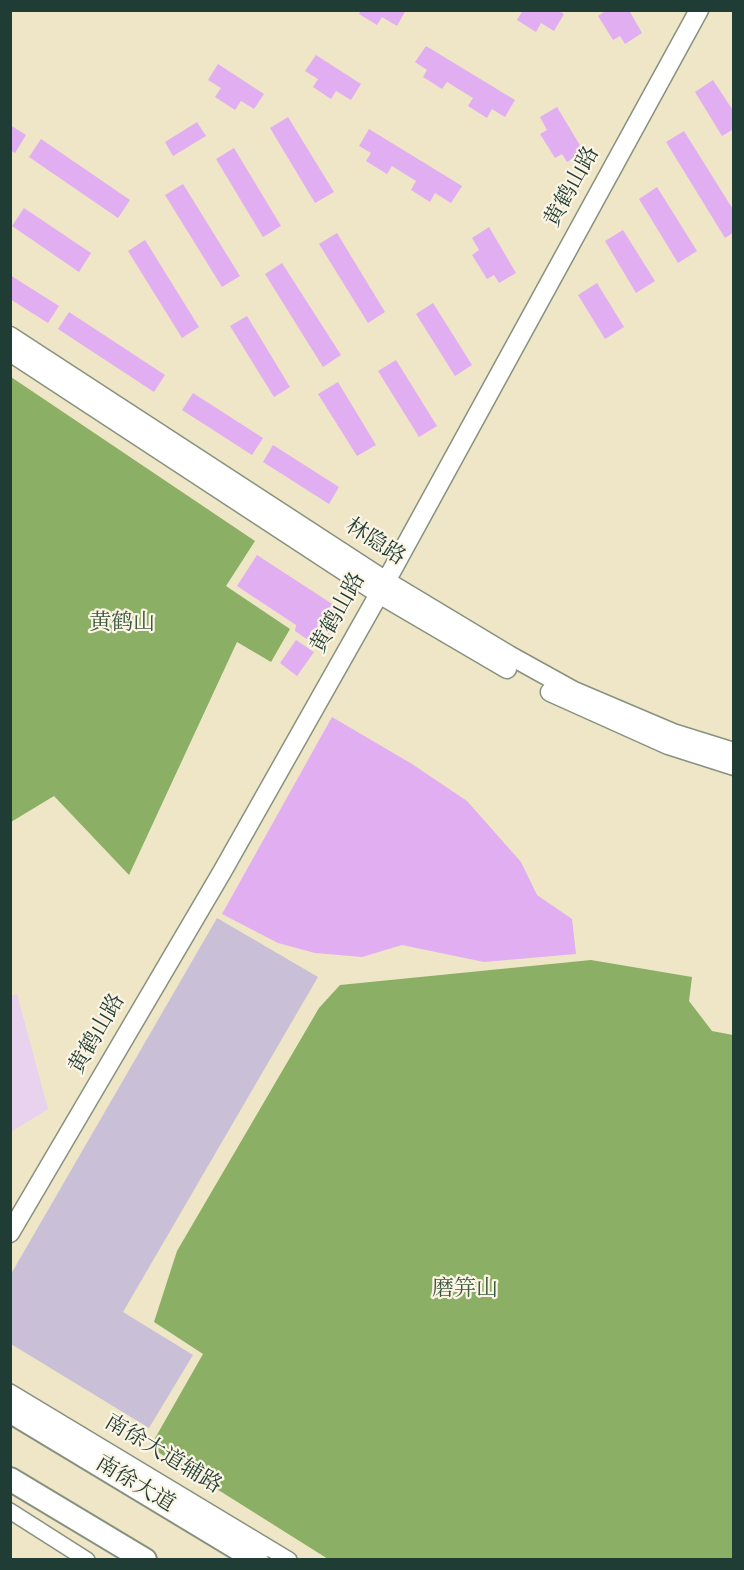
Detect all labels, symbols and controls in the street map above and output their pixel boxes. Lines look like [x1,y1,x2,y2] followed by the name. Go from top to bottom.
[541,143,607,233] street label: 黄鹤山路
[339,515,409,573] street label: 林隐路
[307,569,373,659] street label: 黄鹤山路
[89,612,155,638] park label: 黄鹤山
[66,990,132,1080] street label: 黄鹤山路
[432,1278,498,1304] park label: 磨笄山
[99,1411,225,1501] street label: 南徐大道辅路
[89,1452,179,1520] street label: 南徐大道

